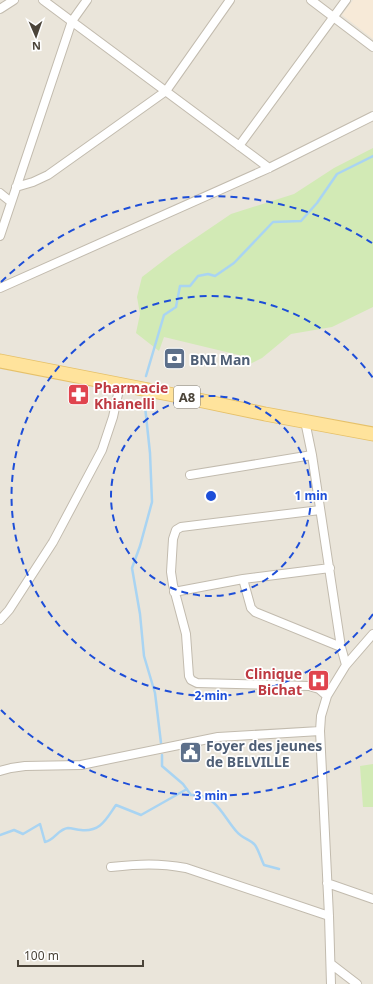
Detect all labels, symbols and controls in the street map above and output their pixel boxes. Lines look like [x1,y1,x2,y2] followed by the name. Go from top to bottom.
[16,16,56,56] north arrow
[32,39,41,54] text: N
[161,346,187,372] bank icon: BNI Man
[190,350,250,369] place label: BNI Man
[94,378,168,413] place label: Pharmacie Khianelli
[65,382,91,408] pharmacy icon: Pharmacie Khianelli
[174,386,200,408] road number: A8
[294,487,328,504] text: 1 min
[204,489,218,503] centre of rings
[245,664,302,699] place label: Clinique Bichat
[305,668,331,694] hospital icon: Clinique Bichat
[194,687,228,704] text: 2 min
[206,736,322,771] place label: Foyer des jeunes de BELVILLE
[177,740,203,766] public building icon: Foyer des jeunes de BELVILLE
[194,787,228,804] text: 3 min
[18,942,143,968] scale bar
[24,947,59,964] text: 100 m

